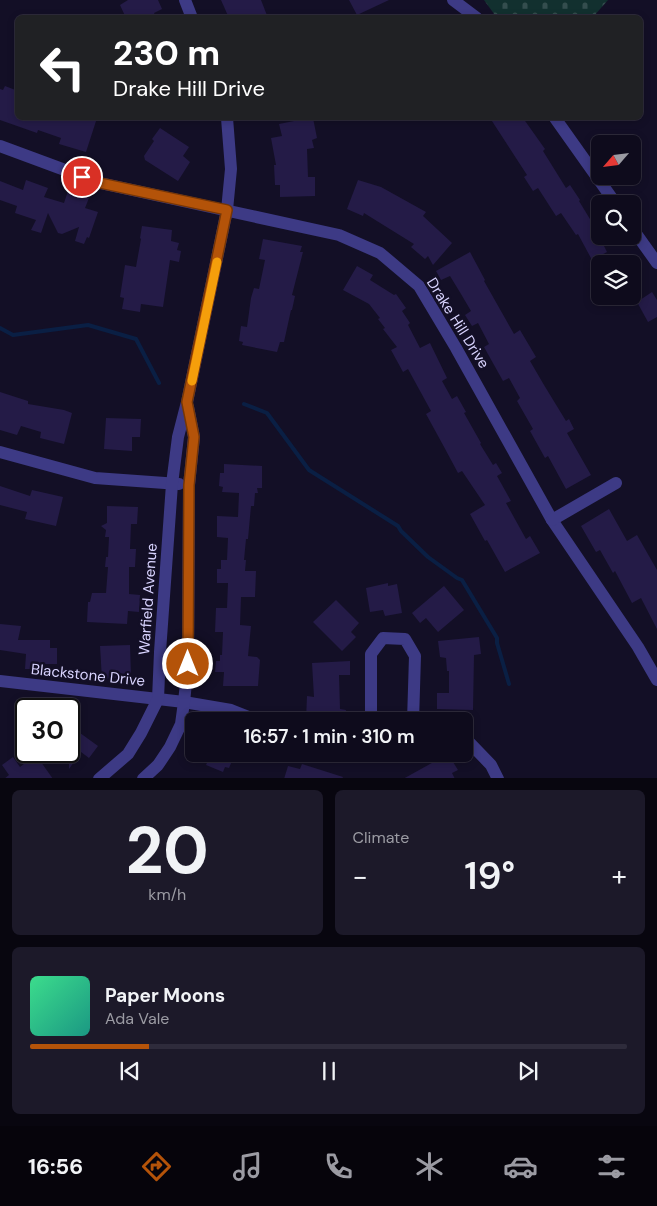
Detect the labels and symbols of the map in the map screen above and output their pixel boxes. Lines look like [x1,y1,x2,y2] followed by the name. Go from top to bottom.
[591,135,641,185] north arrow
[61,156,103,198] pin
[422,274,494,372] street label: Drake Hill Drive
[134,542,162,656] street label: Warfield Avenue
[161,637,213,689] position arrow
[30,659,146,691] street label: Blackstone Drive
[15,698,80,763] speed limit sign: 30

